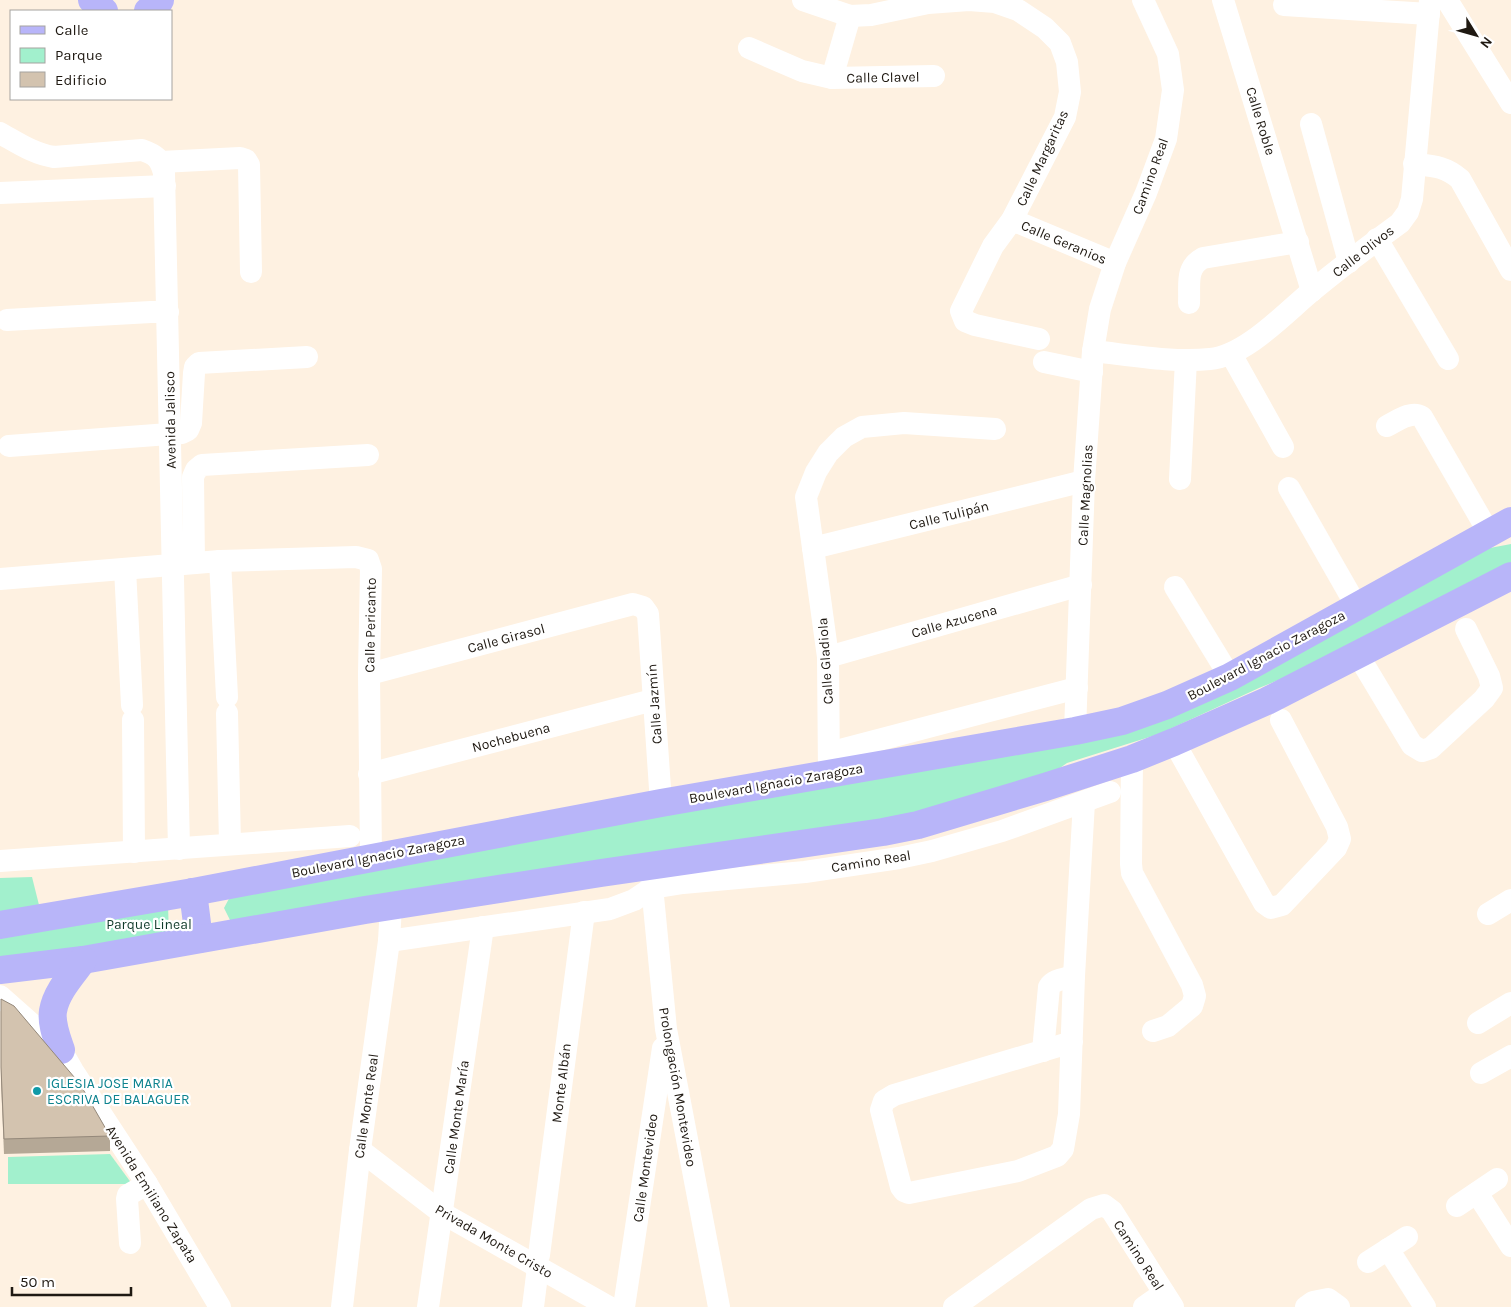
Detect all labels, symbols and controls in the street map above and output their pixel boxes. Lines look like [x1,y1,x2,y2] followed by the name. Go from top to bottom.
[10,10,172,100] legend
[1451,10,1501,60] north arrow
[55,21,89,39] text: Calle
[1476,33,1496,52] text: N
[55,46,103,64] text: Parque
[846,68,920,87] street label: Calle Clavel
[55,71,107,89] text: Edificio
[1242,85,1279,157] street label: Calle Roble
[1013,107,1072,209] street label: Calle Margaritas
[1129,135,1172,217] street label: Camino Real
[1018,217,1109,268] street label: Calle Geranios
[1329,222,1398,281] street label: Calle Olivos
[161,371,180,469] street label: Avenida Jalisco
[1074,444,1097,546] street label: Calle Magnolias
[907,497,991,534] street label: Calle Tulipán
[361,577,380,673] street label: Calle Pericanto
[909,601,999,642] street label: Calle Azucena
[1184,607,1348,704] street label: Boulevard Ignacio Zaragoza
[814,617,837,705] street label: Calle Gladiola
[466,620,547,657] street label: Calle Girasol
[643,663,666,745] street label: Calle Jazmín
[470,719,552,756] street label: Nochebuena
[688,760,864,807] street label: Boulevard Ignacio Zaragoza
[290,831,466,882] street label: Boulevard Ignacio Zaragoza
[830,847,912,876] street label: Camino Real
[106,916,192,933] park label: Parque Lineal
[655,1006,700,1168] street label: Prolongación Montevideo
[548,1042,575,1124] street label: Monte Albán
[351,1053,382,1160] street label: Calle Monte Real
[440,1059,473,1175] street label: Calle Monte María
[47,1075,190,1108] place label: IGLESIA JOSE MARIA ESCRIVA DE BALAGUER
[31,1085,43,1097] marker: IGLESIA JOSE MARIA ESCRIVA DE BALAGUER
[629,1113,662,1223] street label: Calle Montevideo
[102,1122,201,1266] street label: Avenida Emiliano Zapata
[432,1201,556,1282] street label: Privada Monte Cristo
[1110,1217,1168,1294] street label: Camino Real
[12,1264,131,1296] scale bar
[20,1273,55,1291] text: 50 m

